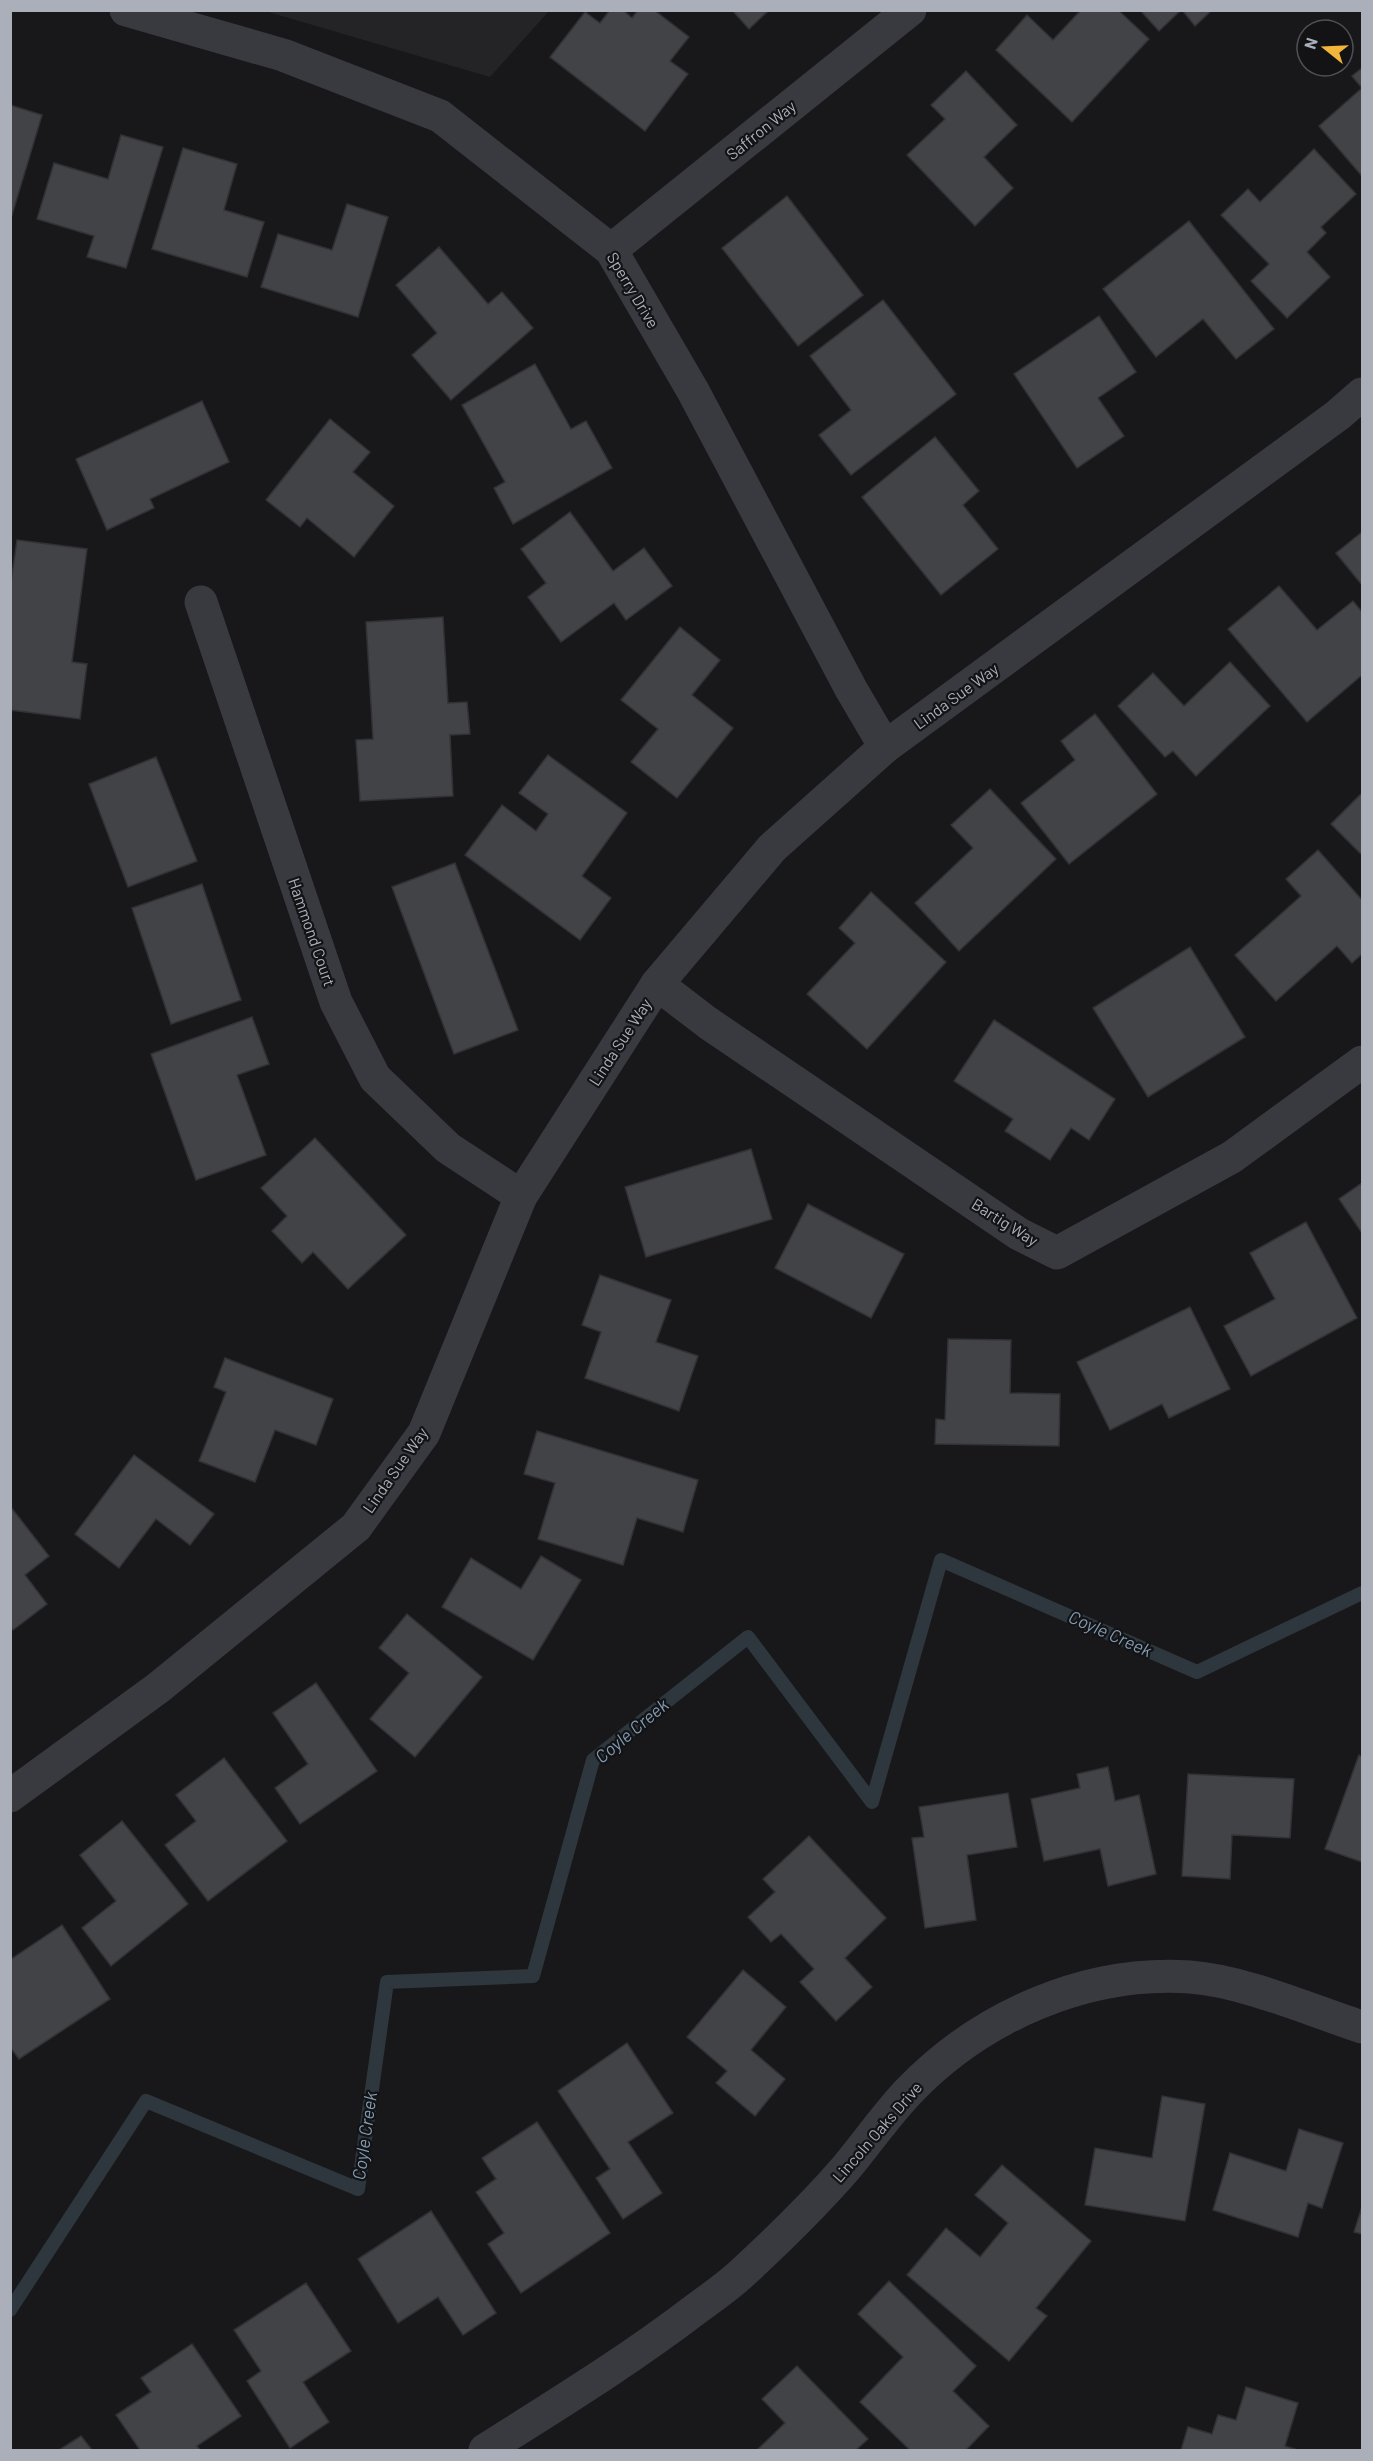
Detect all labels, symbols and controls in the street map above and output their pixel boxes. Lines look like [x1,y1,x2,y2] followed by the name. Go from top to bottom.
[1295,18,1355,78] north arrow
[1300,35,1321,51] text: N
[722,95,800,163] street label: Saffron Way
[603,248,663,331] street label: Sperry Drive
[910,658,1002,733] street label: Linda Sue Way
[285,875,340,988] street label: Hammond Court
[584,994,655,1089] street label: Linda Sue Way
[969,1194,1042,1250] street label: Bartig Way
[358,1423,431,1516] street label: Linda Sue Way
[1065,1605,1156,1661] water label: Coyle Creek
[590,1693,673,1767] water label: Coyle Creek
[828,2078,925,2186] street label: Lincoln Oaks Drive
[347,2090,381,2181] water label: Coyle Creek

